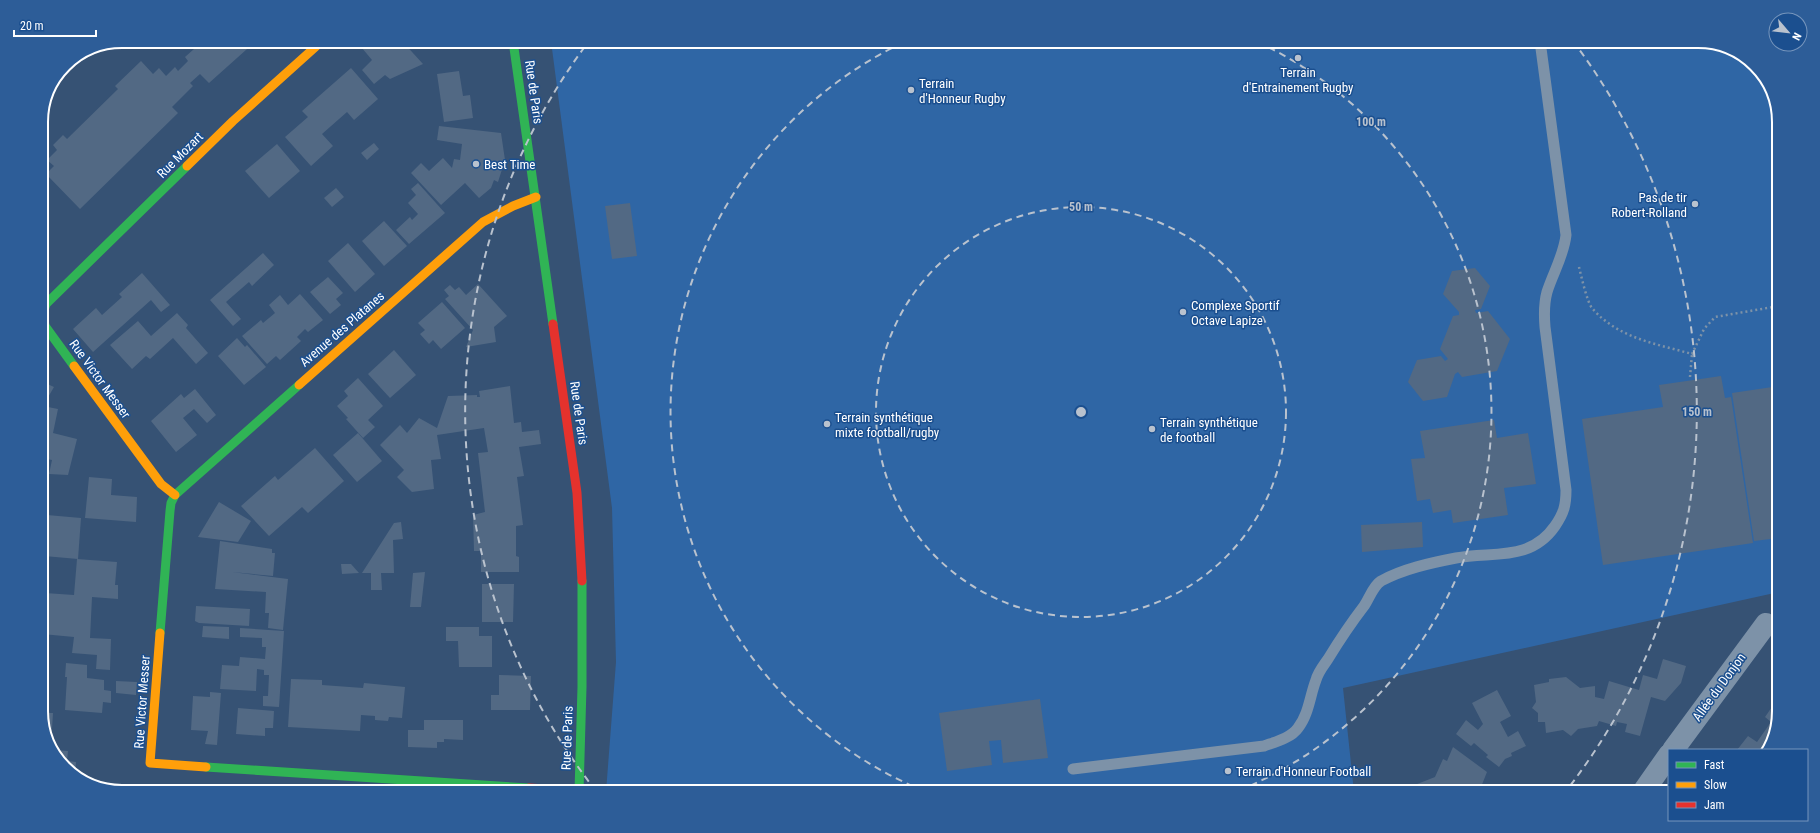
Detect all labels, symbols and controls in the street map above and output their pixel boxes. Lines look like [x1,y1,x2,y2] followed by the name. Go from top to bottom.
[14,12,96,38] scale bar
[1768,12,1808,52] north arrow
[20,19,44,33] text: 20 m
[1789,30,1804,43] text: N
[1293,53,1303,63] marker: Terrain d'Entrainement Rugby
[522,59,546,125] street label: Rue de Paris
[1243,65,1354,95] place label: Terrain d'Entrainement Rugby
[919,76,1006,106] place label: Terrain d'Honneur Rugby
[906,85,916,95] marker: Terrain d'Honneur Rugby
[1356,115,1386,129] text: 100 m
[154,129,206,181] street label: Rue Mozart
[484,157,535,172] place label: Best Time
[471,159,481,169] marker: Best Time
[1611,190,1687,220] place label: Pas de tir Robert-Rolland
[1690,199,1700,209] marker: Pas de tir Robert-Rolland
[1069,200,1093,214] text: 50 m
[297,288,387,370] street label: Avenue des Platanes
[1191,298,1280,328] place label: Complexe Sportif Octave Lapize
[1178,307,1188,317] marker: Complexe Sportif Octave Lapize
[66,337,134,421] street label: Rue Victor Messer
[567,380,591,446] street label: Rue de Paris
[1074,405,1088,419] centre of rings
[1682,405,1712,419] text: 150 m
[835,410,940,440] place label: Terrain synthétique mixte football/rugby
[1160,415,1258,445] place label: Terrain synthétique de football
[822,419,832,429] marker: Terrain synthétique mixte football/rugby
[1147,424,1157,434] marker: Terrain synthétique de football
[1689,650,1749,724] street label: Allée du Donjon
[131,655,153,749] street label: Rue Victor Messer
[558,706,576,770] street label: Rue de Paris
[1668,749,1808,821] legend
[1704,758,1725,772] text: Fast
[1236,764,1371,779] place label: Terrain d'Honneur Football
[1223,766,1233,776] marker: Terrain d'Honneur Football
[1704,778,1727,792] text: Slow
[1704,798,1725,812] text: Jam

